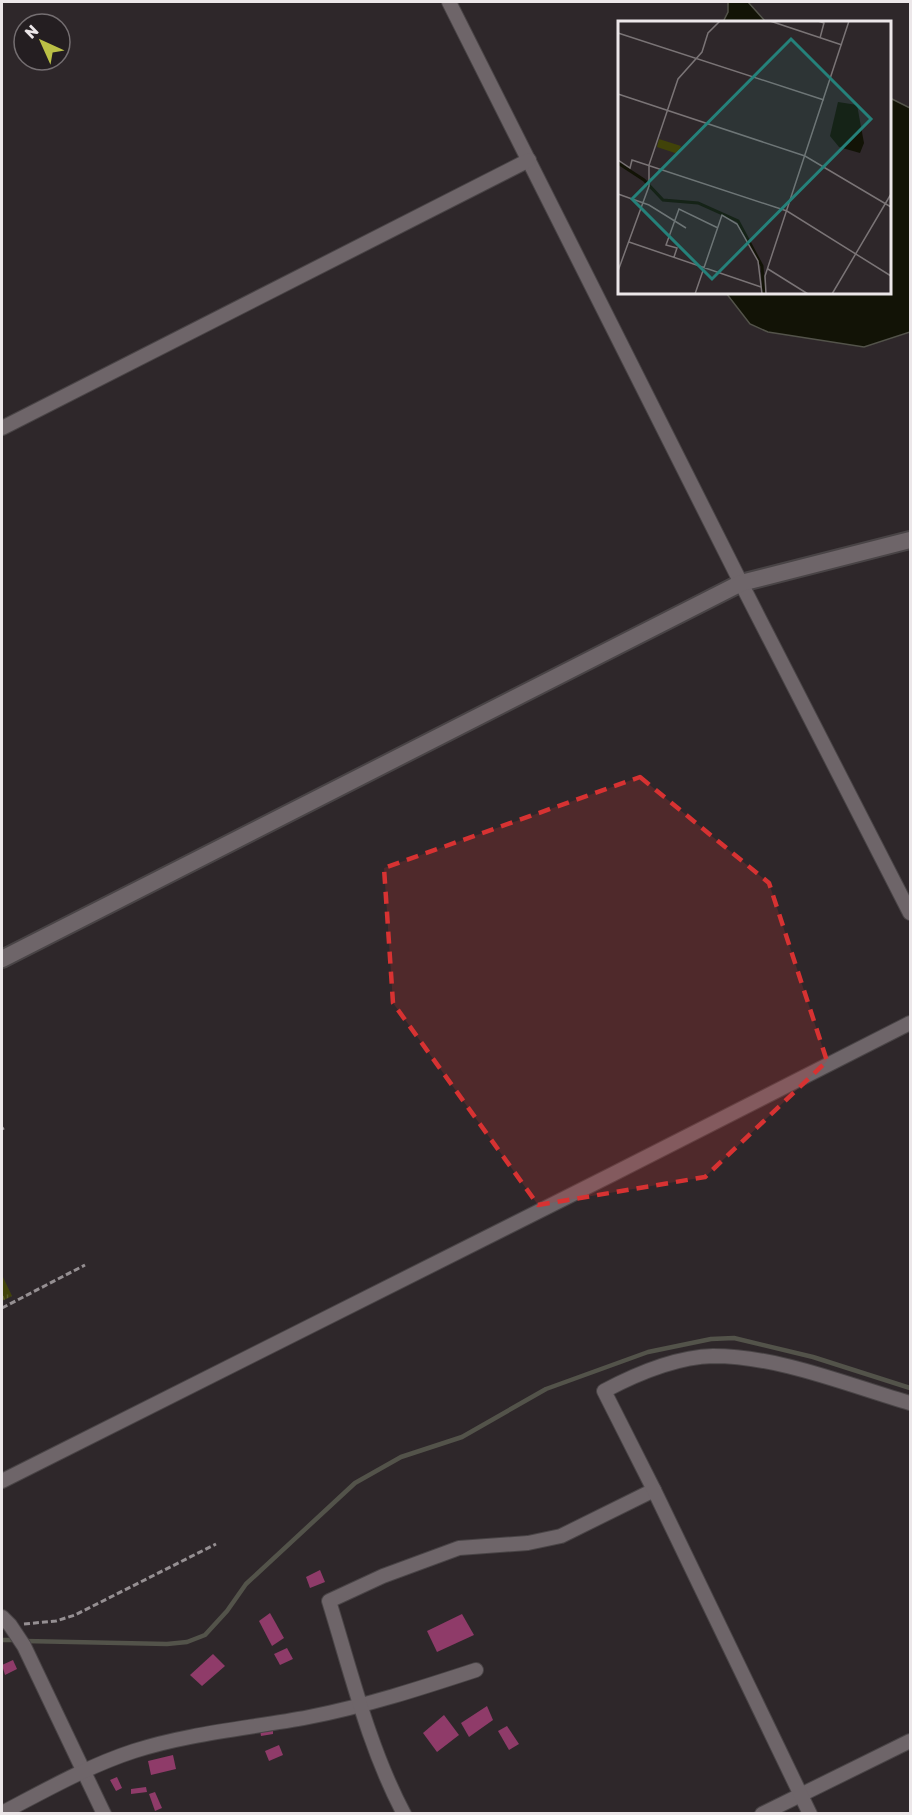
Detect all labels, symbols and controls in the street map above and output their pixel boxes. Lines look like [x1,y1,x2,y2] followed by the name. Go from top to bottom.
[12,12,72,72] north arrow
[21,21,43,43] text: N
[618,21,891,294] inset map

